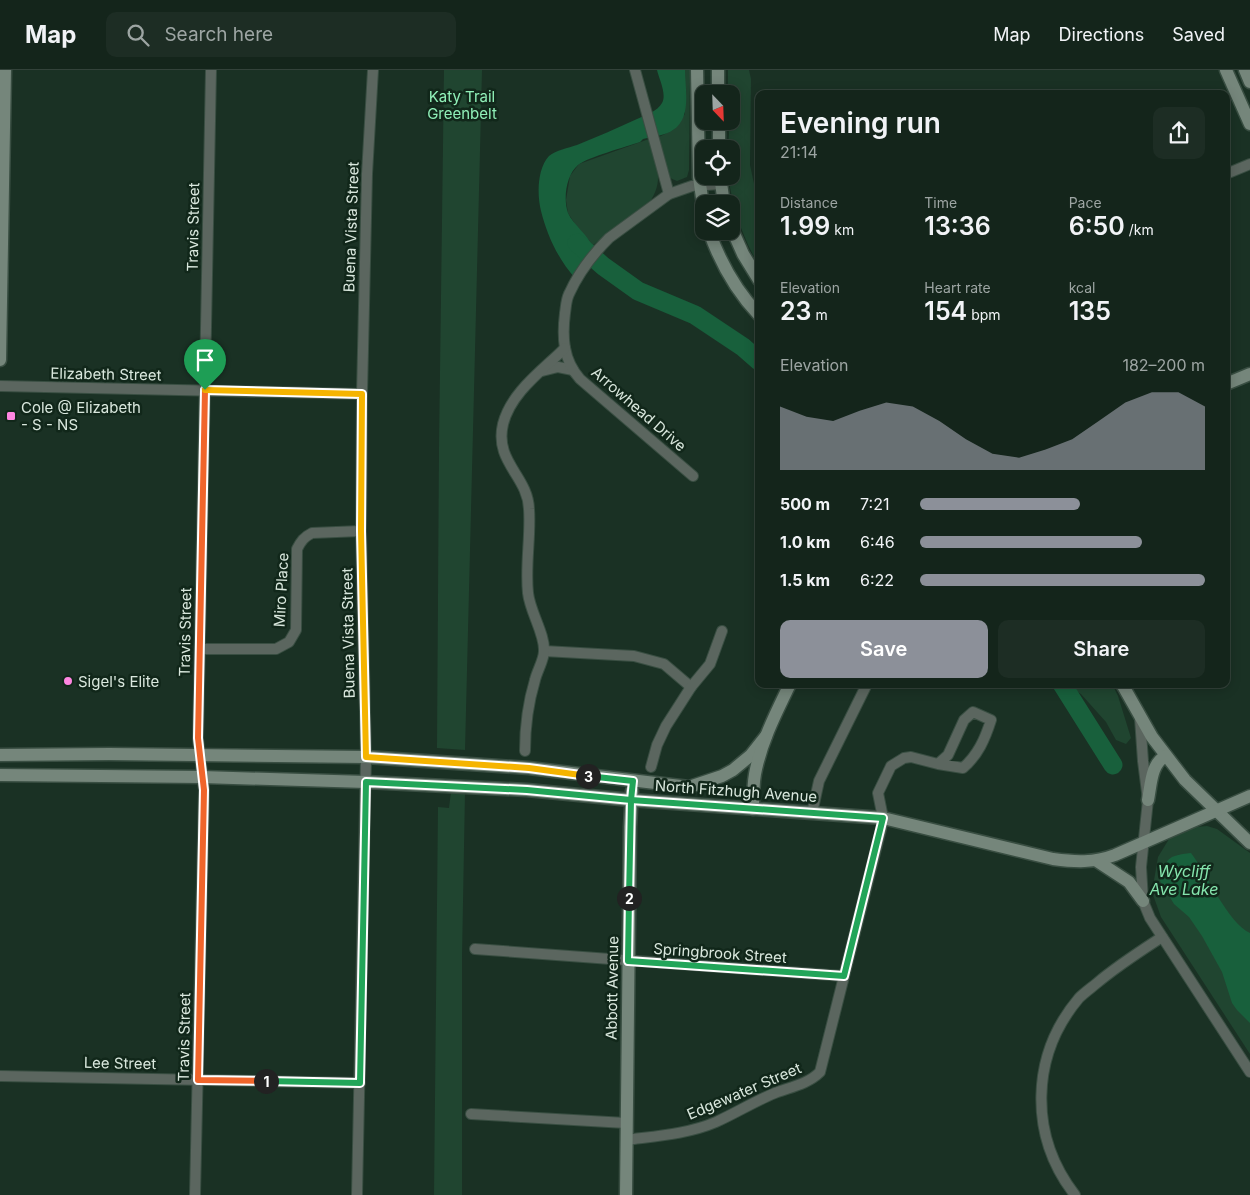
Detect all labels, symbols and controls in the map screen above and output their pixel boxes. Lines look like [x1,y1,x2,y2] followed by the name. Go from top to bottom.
[106,12,456,57] search box
[25,20,76,49] text: Map
[124,21,152,49] icon: search
[164,23,273,46] text: Search here
[993,24,1031,45] text: Map
[1059,24,1144,45] text: Directions
[1172,24,1225,45] text: Saved
[695,85,740,130] north arrow
[695,85,740,240] map controls
[427,87,497,123] park label: Katy Trail Greenbelt
[780,106,941,140] text: Evening run
[1153,107,1205,159] button: share
[695,140,740,185] button: locate
[780,142,818,162] text: 21:14
[339,161,363,293] street label: Buena Vista Street
[183,182,203,272] street label: Travis Street
[780,194,838,211] text: Distance
[924,194,957,211] text: Time
[1069,194,1102,211] text: Pace
[695,195,740,240] button: layers
[780,211,830,241] text: 1.99
[924,211,991,241] text: 13:36
[1069,211,1125,241] text: 6:50
[830,221,854,238] text: km
[1125,221,1154,238] text: /km
[780,279,840,296] text: Elevation
[924,279,991,296] text: Heart rate
[1069,279,1095,296] text: kcal
[780,296,811,326] text: 23
[924,296,967,326] text: 154
[1069,296,1111,326] text: 135
[811,306,828,323] text: m
[967,306,1001,323] text: bpm
[184,339,226,390] pin
[191,346,219,374] icon: arrive
[780,355,849,375] text: Elevation
[1122,355,1205,375] text: 182–200 m
[588,363,690,455] street label: Arrowhead Drive
[50,364,162,384] street label: Elizabeth Street
[21,398,141,434] place label: Cole @ Elizabeth - S - NS
[5,410,17,422] marker: Cole @ Elizabeth - S - NS
[780,494,830,514] text: 500 m
[860,494,889,514] text: 7:21
[780,532,830,552] text: 1.0 km
[860,532,895,552] text: 6:46
[270,552,292,628] street label: Miro Place
[337,567,359,699] street label: Buena Vista Street
[780,570,830,590] text: 1.5 km
[860,570,894,590] text: 6:22
[175,587,195,677] street label: Travis Street
[780,620,988,678] button: Save
[998,620,1205,678] button: Share
[78,672,159,691] place label: Sigel's Elite
[62,675,74,687] marker: Sigel's Elite
[576,764,600,788] pin: 3
[584,768,593,785] text: 3
[654,776,818,806] street label: North Fitzhugh Avenue
[1149,861,1218,899] water label: Wycliff Ave Lake
[616,886,642,910] pin: 2
[625,890,634,907] text: 2
[602,936,622,1040] street label: Abbott Avenue
[653,939,787,967] street label: Springbrook Street
[174,992,194,1082] street label: Travis Street
[84,1053,157,1073] street label: Lee Street
[684,1058,804,1124] street label: Edgewater Street
[254,1068,278,1094] pin: 1
[263,1073,270,1090] text: 1

